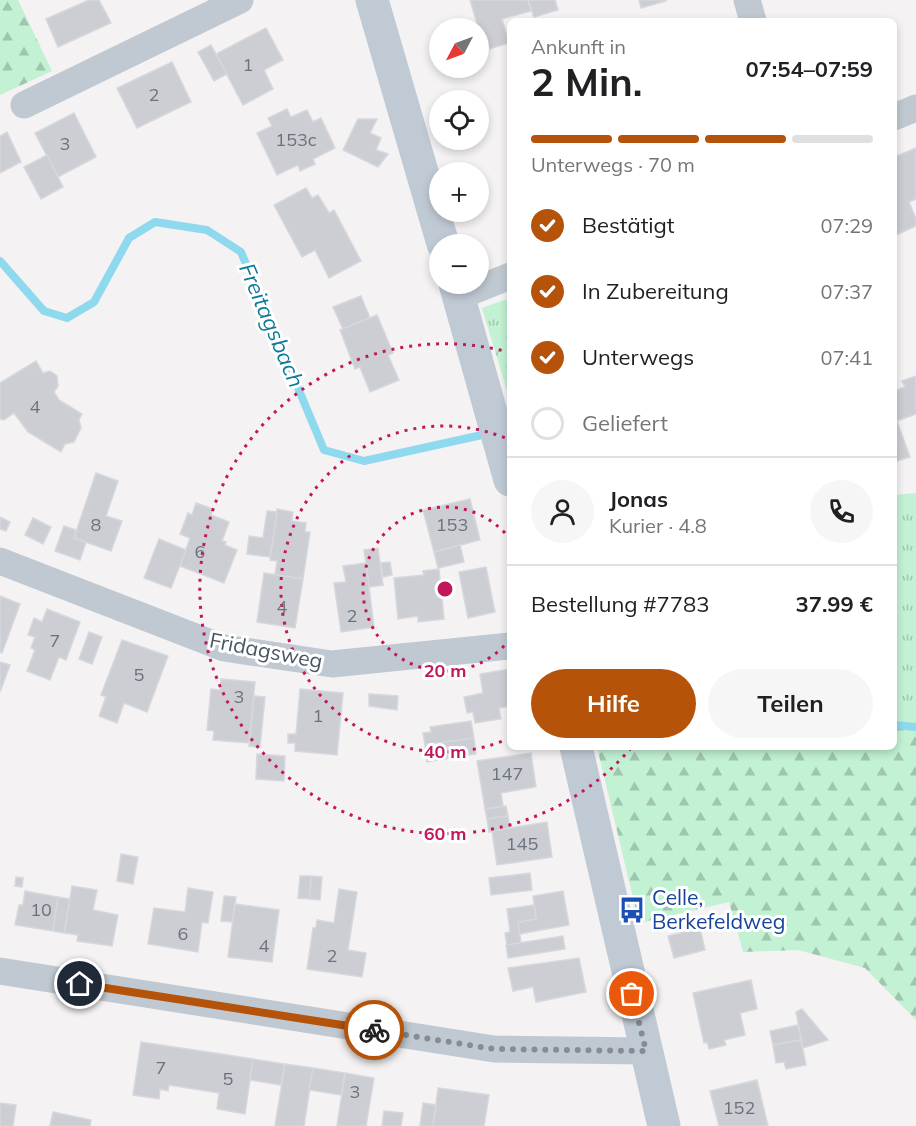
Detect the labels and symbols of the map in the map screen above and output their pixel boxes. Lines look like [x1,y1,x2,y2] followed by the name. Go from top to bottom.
[429,18,489,78] north arrow
[243,53,253,76] house number: 1
[149,83,159,106] house number: 2
[275,128,317,151] house number: 153c
[60,132,70,155] house number: 3
[233,259,311,391] water label: Freitagsbach
[30,395,41,418] house number: 4
[91,513,101,536] house number: 8
[436,513,468,536] house number: 153
[195,540,205,563] house number: 6
[435,579,455,599] centre of rings
[277,595,288,618] house number: 4
[347,604,357,627] house number: 2
[208,626,325,674] street label: Fridagsweg
[50,629,60,652] house number: 7
[424,659,466,682] text: 20 m
[134,663,145,686] house number: 5
[234,685,244,708] house number: 3
[313,704,323,727] house number: 1
[424,740,466,763] text: 40 m
[491,762,523,785] house number: 147
[424,822,466,845] text: 60 m
[506,832,538,855] house number: 145
[652,884,785,934] place label: Celle, Berkefeldweg
[617,895,647,925] bus stop icon: Celle, Berkefeldweg
[30,898,52,921] house number: 10
[178,922,188,945] house number: 6
[259,934,270,957] house number: 4
[327,944,337,967] house number: 2
[54,958,105,1009] pin
[606,968,657,1019] pin
[344,1000,404,1060] courier
[156,1056,166,1079] house number: 7
[223,1067,234,1090] house number: 5
[350,1080,360,1103] house number: 3
[723,1096,755,1119] house number: 152

